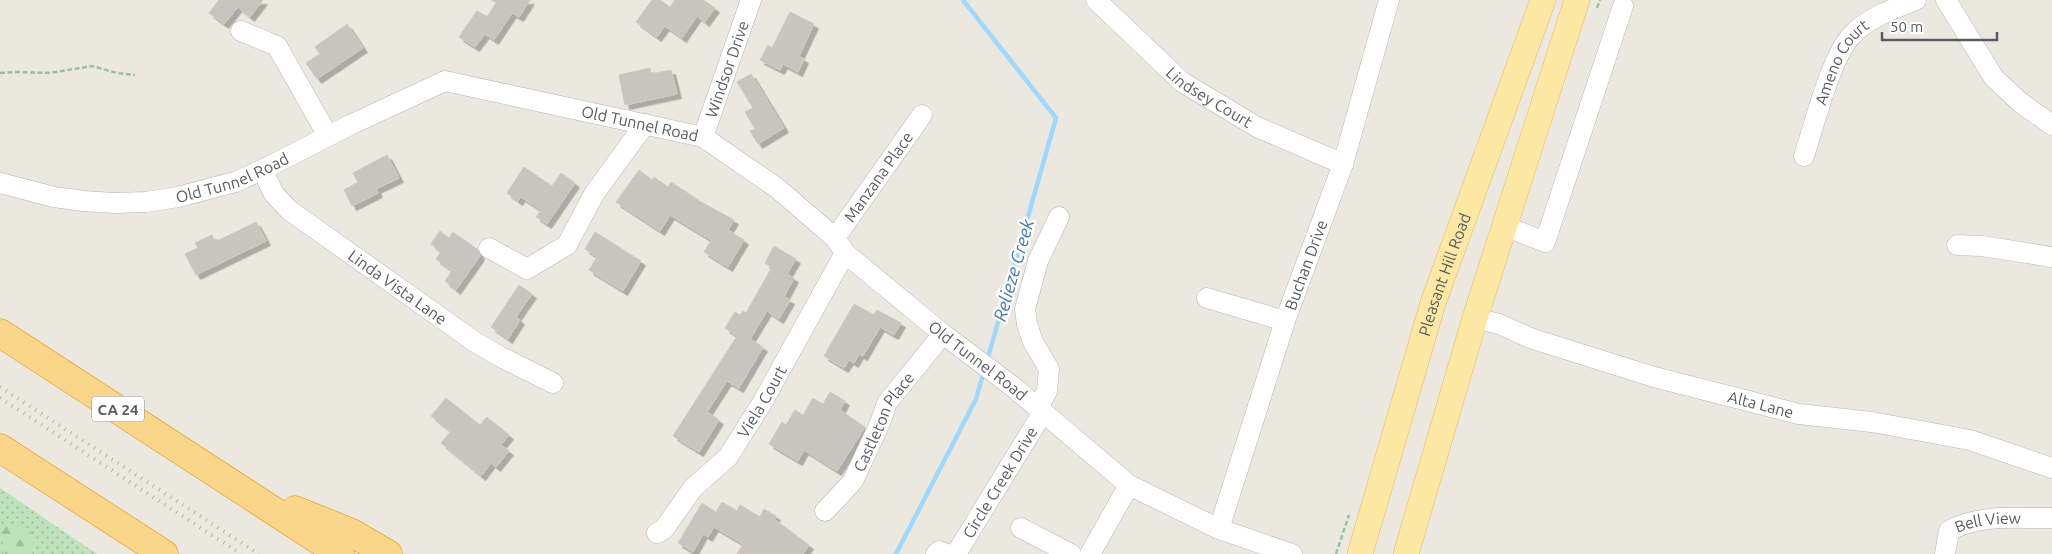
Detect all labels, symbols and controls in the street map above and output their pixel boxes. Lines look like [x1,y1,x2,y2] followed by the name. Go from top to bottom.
[1882,10,1997,42] scale bar
[1811,15,1872,107] street label: Ameno Court
[702,18,752,120] street label: Windsor Drive
[1890,18,1923,35] text: 50 m
[1163,63,1256,131] street label: Lindsey Court
[580,102,700,145] street label: Old Tunnel Road
[840,128,916,225] street label: Manzana Place
[174,149,292,206] street label: Old Tunnel Road
[1415,210,1474,338] street label: Pleasant Hill Road
[989,216,1037,323] water label: Relieze Creek
[1281,217,1331,313] street label: Buchan Drive
[345,246,450,328] street label: Linda Vista Lane
[925,317,1031,404] street label: Old Tunnel Road
[734,362,790,441] street label: Viela Court
[850,368,918,474] street label: Castleton Place
[1726,387,1796,421] street label: Alta Lane
[92,396,144,422] road number: CA 24
[959,423,1041,541] street label: Circle Creek Drive
[1952,509,2022,536] street label: Bell View

